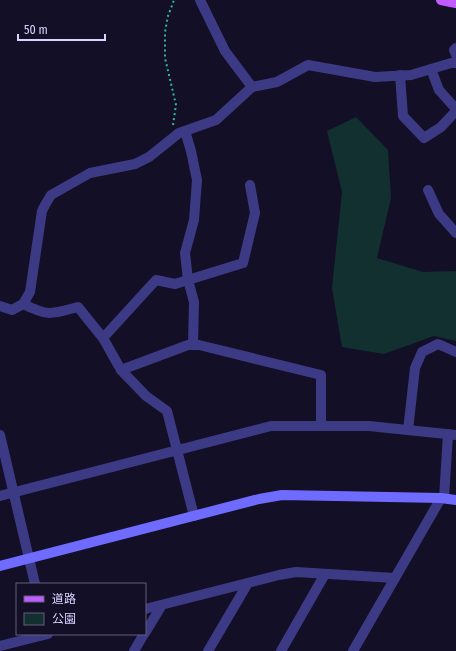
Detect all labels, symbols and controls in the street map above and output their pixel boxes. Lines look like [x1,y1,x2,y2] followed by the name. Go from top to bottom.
[18,16,105,42] scale bar
[24,23,48,37] text: 50 m
[16,583,146,635] legend
[52,592,76,606] text: 道路
[52,612,76,626] text: 公園

